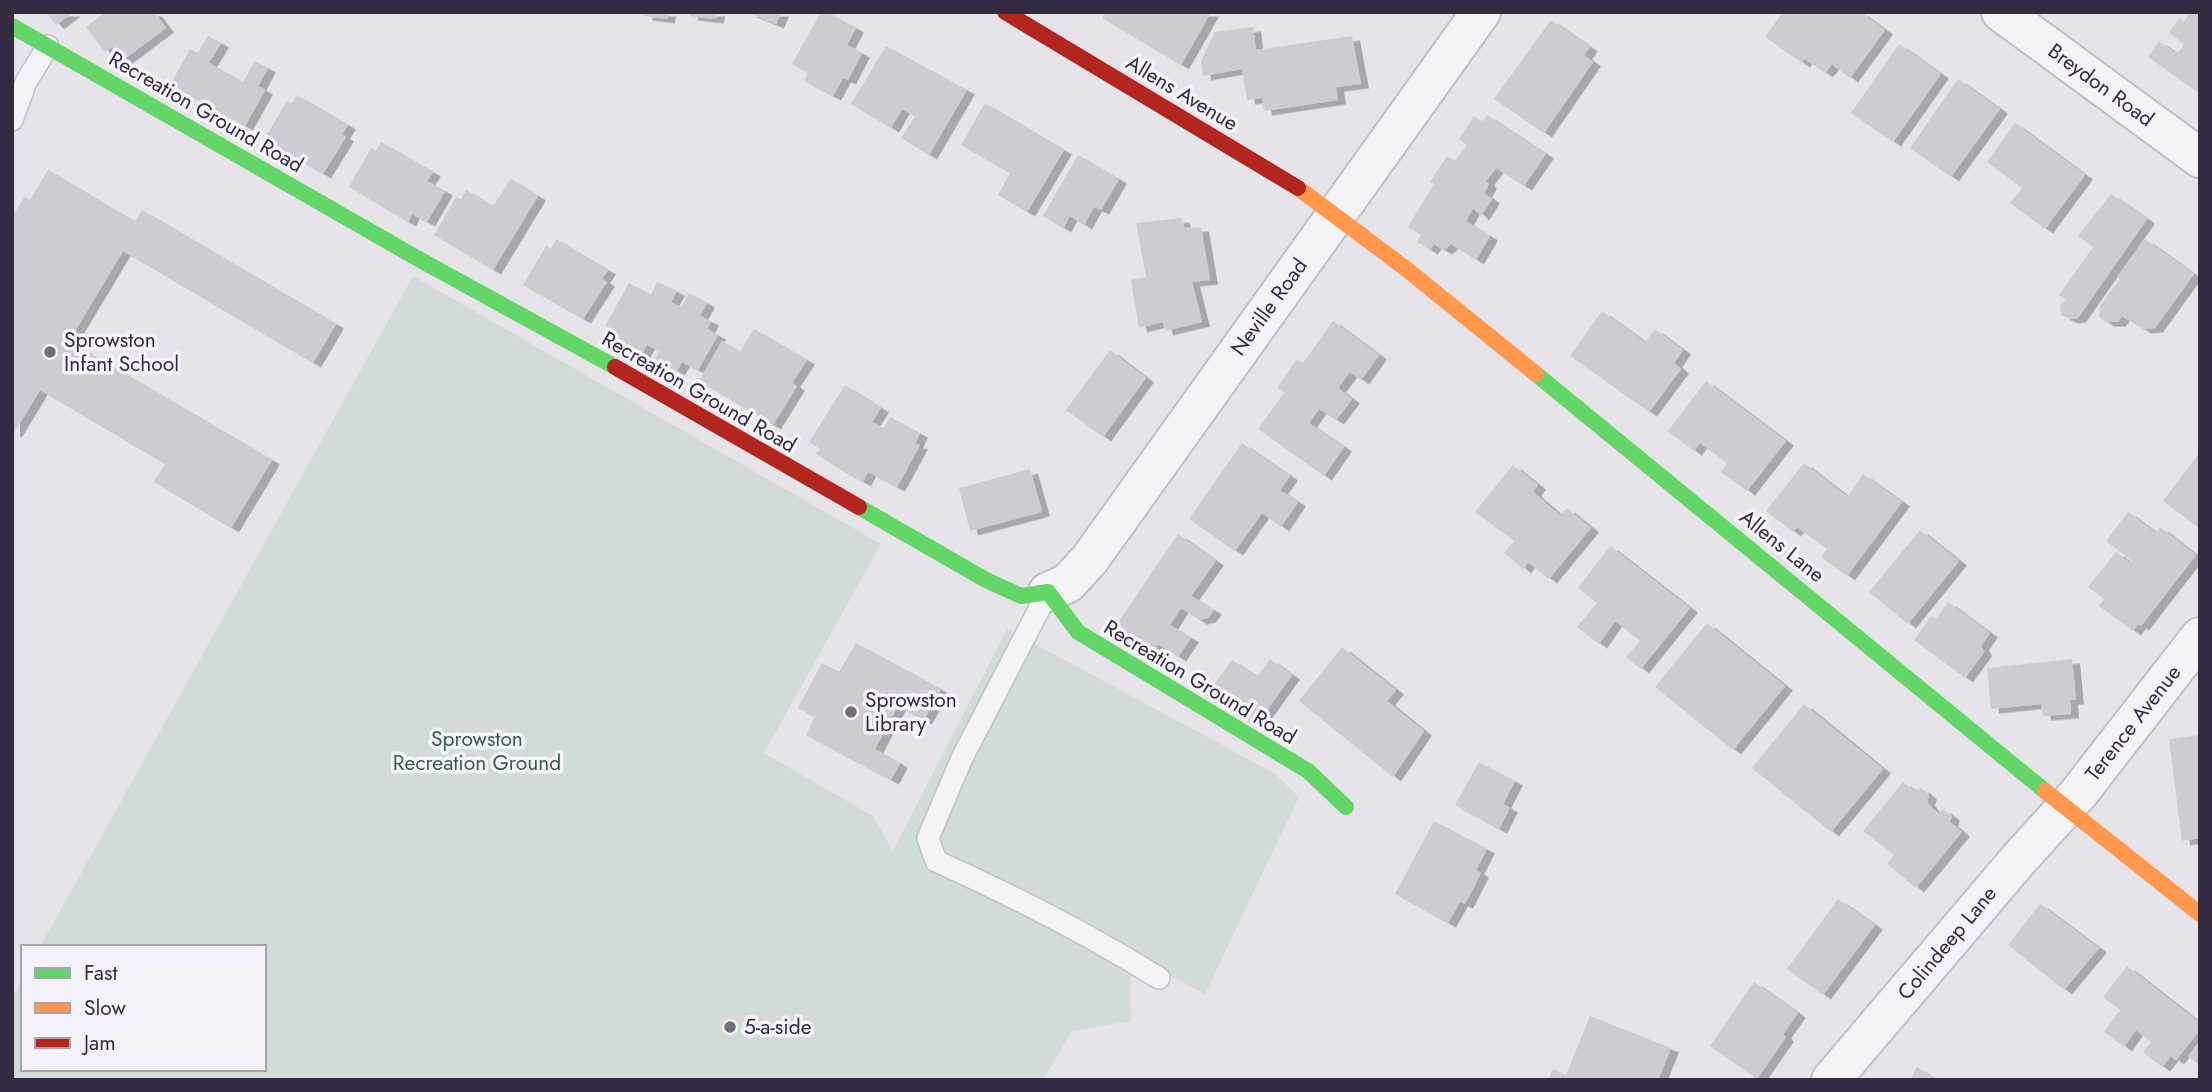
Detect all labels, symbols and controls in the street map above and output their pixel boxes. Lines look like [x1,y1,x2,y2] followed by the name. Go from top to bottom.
[2042,36,2160,134] street label: Breydon Road
[103,44,309,180] street label: Recreation Ground Road
[1120,48,1244,138] street label: Allens Avenue
[1223,252,1315,362] street label: Neville Road
[596,324,802,460] street label: Recreation Ground Road
[64,325,179,379] place label: Sprowston Infant School
[42,344,58,360] marker: Sprowston Infant School
[1733,502,1831,590] street label: Allens Lane
[1098,613,1302,751] street label: Recreation Ground Road
[2078,659,2188,787] street label: Terence Avenue
[865,685,957,739] place label: Sprowston Library
[843,704,859,720] marker: Sprowston Library
[393,724,561,778] park label: Sprowston Recreation Ground
[1890,879,2004,1006] street label: Colindeep Lane
[21,945,266,1071] legend
[84,958,117,988] text: Fast
[84,993,126,1023] text: Slow
[744,1012,812,1042] place label: 5-a-side
[722,1019,738,1035] marker: 5-a-side
[81,1028,116,1058] text: Jam

